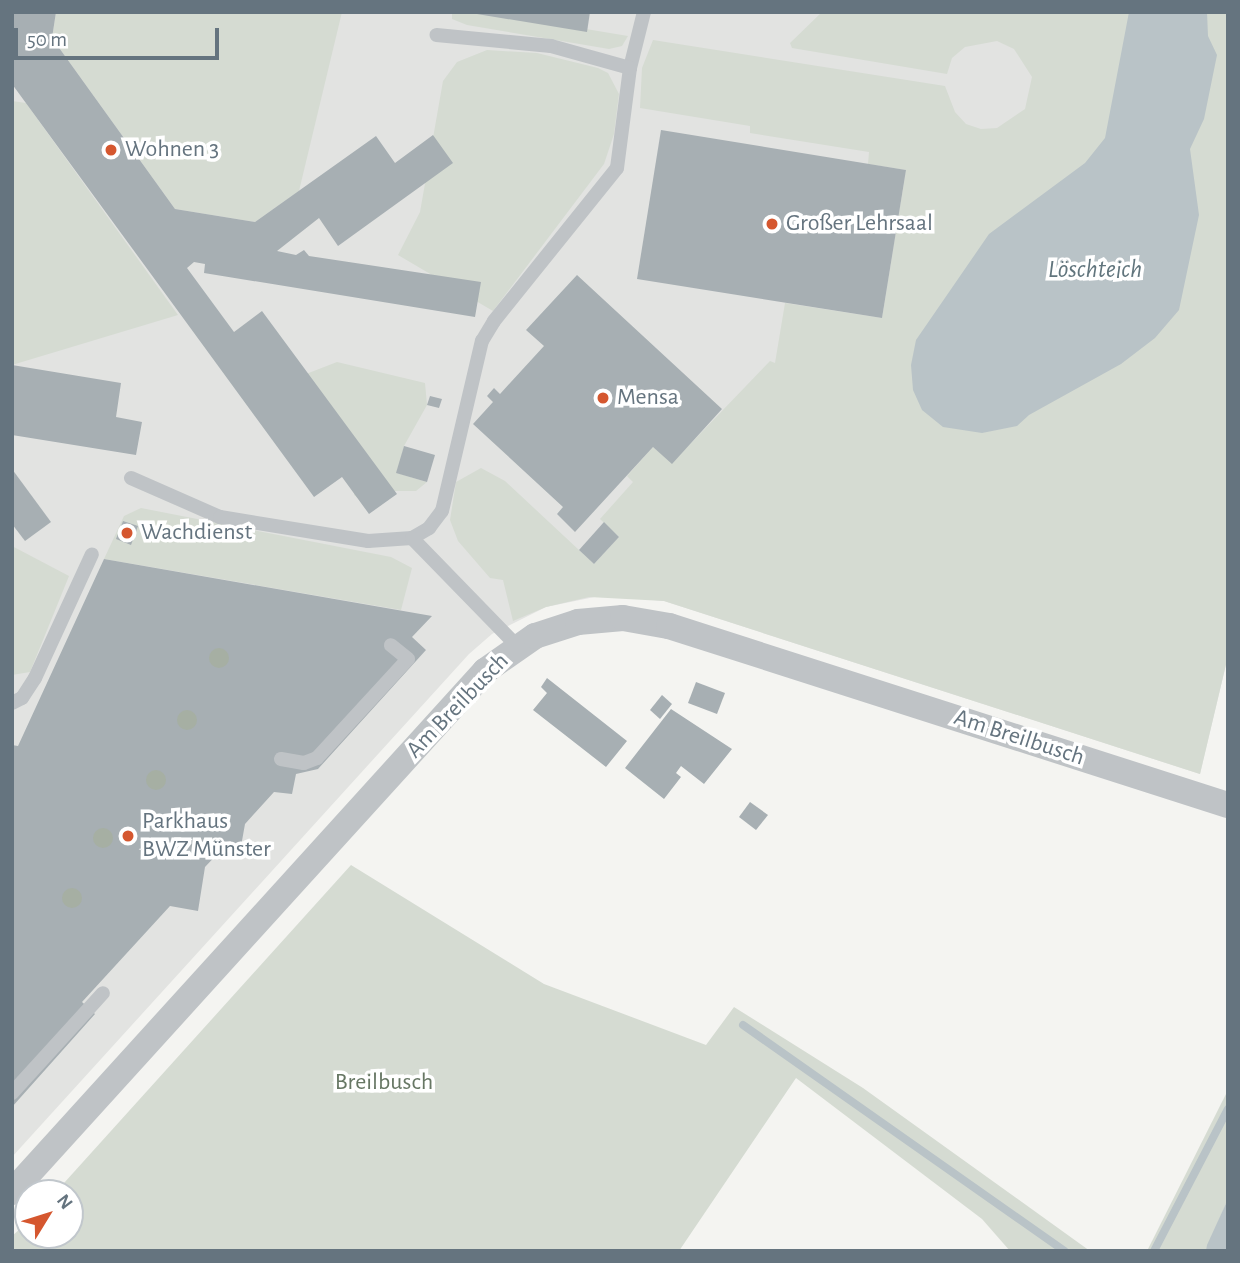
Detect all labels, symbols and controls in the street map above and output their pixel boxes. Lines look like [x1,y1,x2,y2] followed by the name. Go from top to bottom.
[18,14,222,58] scale bar
[27,29,67,50] text: 50 m
[125,136,219,164] place label: Wohnen 3
[103,142,119,158] marker: Wohnen 3
[786,210,933,238] place label: Großer Lehrsaal
[764,216,780,232] marker: Großer Lehrsaal
[1048,254,1142,286] water label: Löschteich
[617,384,679,412] place label: Mensa
[595,390,611,406] marker: Mensa
[141,519,252,547] place label: Wachdienst
[119,525,135,541] marker: Wachdienst
[401,647,515,765] street label: Am Breilbusch
[950,703,1088,773] street label: Am Breilbusch
[142,808,271,864] place label: Parkhaus BWZ Münster
[120,828,136,844] marker: Parkhaus BWZ Münster
[335,1069,433,1097] park label: Breilbusch
[14,1179,84,1249] north arrow
[53,1191,76,1213] text: N

